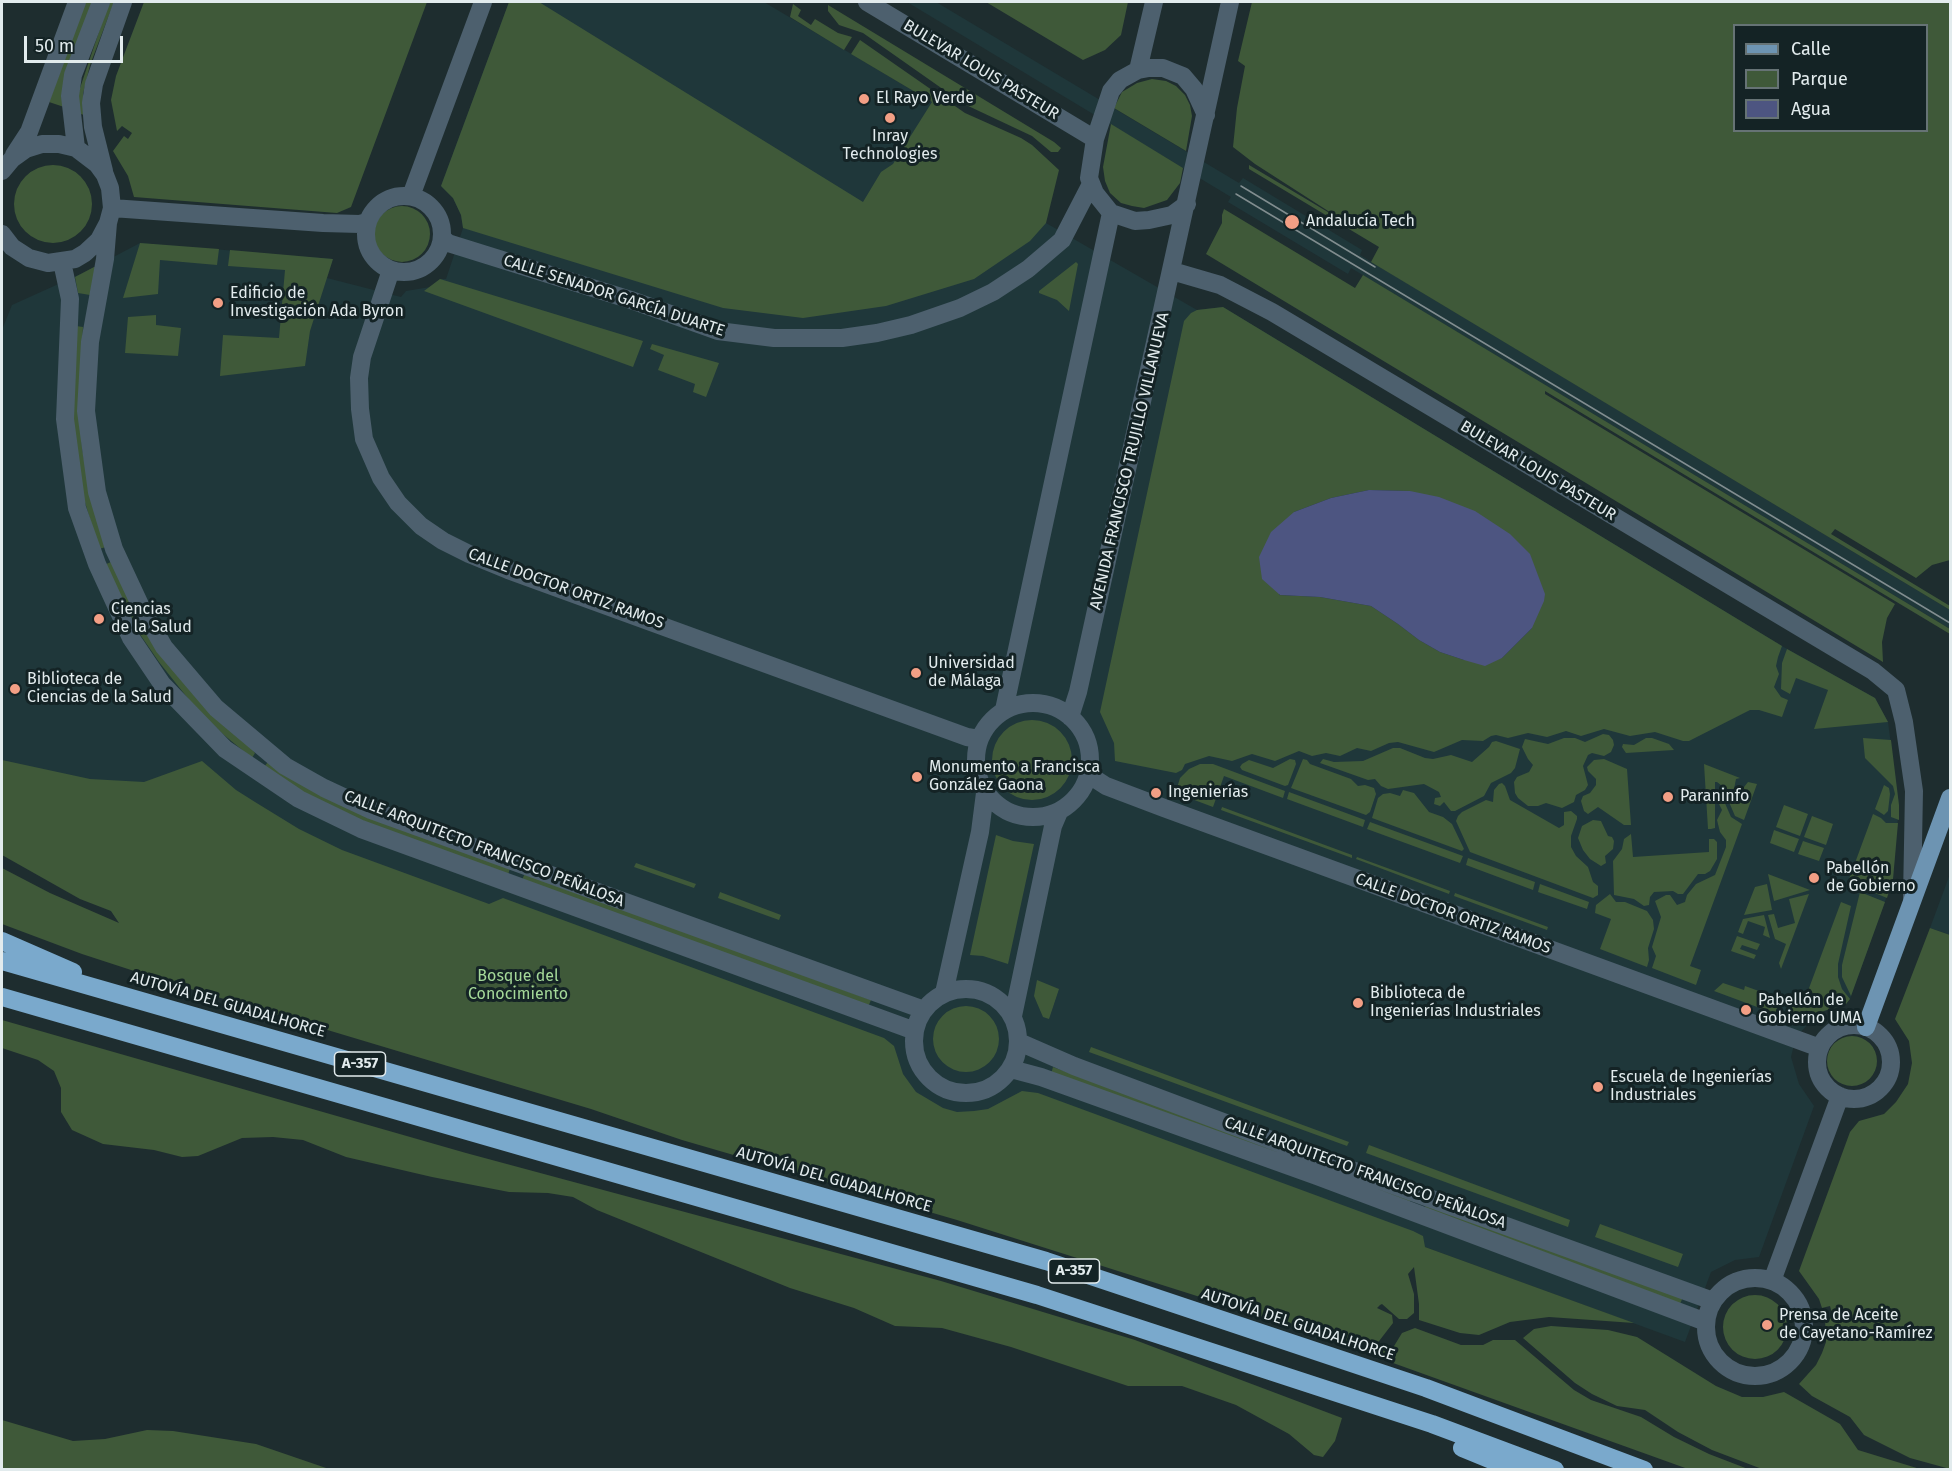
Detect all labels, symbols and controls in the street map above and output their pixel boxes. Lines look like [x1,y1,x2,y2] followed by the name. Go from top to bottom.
[900,16,1062,124] street label: BULEVAR LOUIS PASTEUR
[27,24,126,62] scale bar
[1733,24,1928,132] legend
[35,35,74,57] text: 50 m
[1791,38,1831,60] text: Calle
[1791,68,1848,90] text: Parque
[876,89,974,109] place label: El Rayo Verde
[857,92,871,106] marker: El Rayo Verde
[1791,98,1831,120] text: Agua
[883,111,897,125] marker: Inray Technologies
[843,127,937,165] place label: Inray Technologies
[1306,212,1415,232] place label: Andalucía Tech
[1283,213,1301,231] marker: Andalucía Tech
[501,251,727,341] street label: CALLE SENADOR GARCÍA DUARTE
[230,284,404,322] place label: Edificio de Investigación Ada Byron
[211,296,225,310] marker: Edificio de Investigación Ada Byron
[1086,310,1174,612] street label: AVENIDA FRANCISCO TRUJILLO VILLANUEVA
[1457,417,1619,525] street label: BULEVAR LOUIS PASTEUR
[466,545,666,633] street label: CALLE DOCTOR ORTIZ RAMOS
[111,600,192,638] place label: Ciencias de la Salud
[92,612,106,626] marker: Ciencias de la Salud
[928,654,1015,692] place label: Universidad de Málaga
[909,666,923,680] marker: Universidad de Málaga
[27,670,172,708] place label: Biblioteca de Ciencias de la Salud
[8,682,22,696] marker: Biblioteca de Ciencias de la Salud
[929,758,1100,796] place label: Monumento a Francisca González Gaona
[910,770,924,784] marker: Monumento a Francisca González Gaona
[1168,783,1248,803] place label: Ingenierías
[1149,786,1163,800] marker: Ingenierías
[341,787,627,911] street label: CALLE ARQUITECTO FRANCISCO PEÑALOSA
[1680,787,1749,807] place label: Paraninfo
[1661,790,1675,804] marker: Paraninfo
[1826,859,1916,897] place label: Pabellón de Gobierno
[1353,870,1553,958] street label: CALLE DOCTOR ORTIZ RAMOS
[1807,871,1821,885] marker: Pabellón de Gobierno
[468,967,568,1005] park label: Bosque del Conocimiento
[128,968,328,1042] street label: AUTOVÍA DEL GUADALHORCE
[1370,984,1541,1022] place label: Biblioteca de Ingenierías Industriales
[1758,991,1862,1029] place label: Pabellón de Gobierno UMA
[1351,996,1365,1010] marker: Biblioteca de Ingenierías Industriales
[1739,1003,1753,1017] marker: Pabellón de Gobierno UMA
[334,1052,386,1076] road number: A-357
[1610,1068,1772,1106] place label: Escuela de Ingenierías Industriales
[1591,1080,1605,1094] marker: Escuela de Ingenierías Industriales
[1221,1113,1509,1233] street label: CALLE ARQUITECTO FRANCISCO PEÑALOSA
[734,1143,934,1217] street label: AUTOVÍA DEL GUADALHORCE
[1048,1259,1100,1283] road number: A-357
[1199,1285,1397,1365] street label: AUTOVÍA DEL GUADALHORCE
[1779,1306,1933,1344] place label: Prensa de Aceite de Cayetano-Ramírez
[1760,1318,1774,1332] marker: Prensa de Aceite de Cayetano-Ramírez

